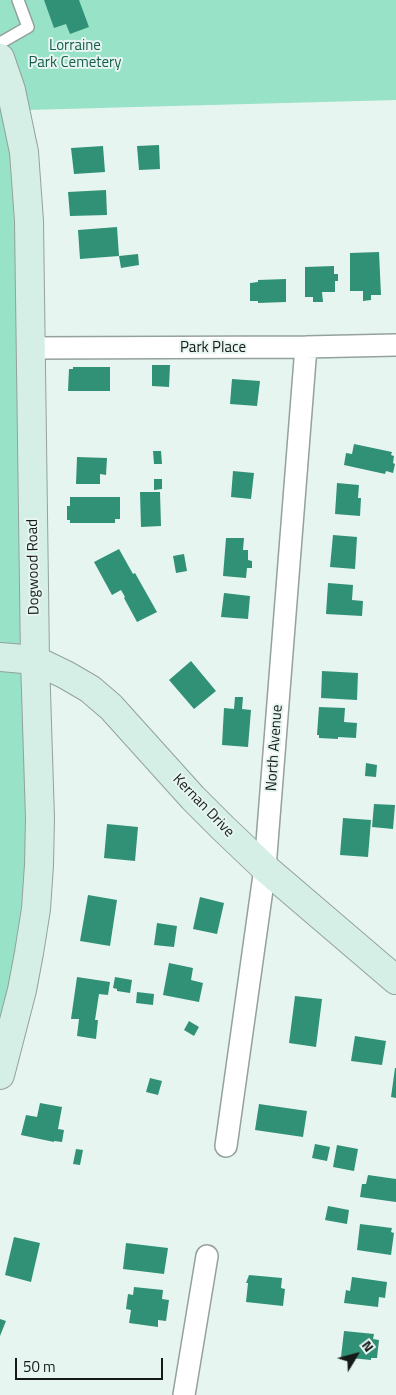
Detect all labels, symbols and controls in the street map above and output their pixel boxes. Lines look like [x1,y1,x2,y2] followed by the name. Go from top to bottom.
[29,37,121,72] park label: Lorraine Park Cemetery
[180,339,246,357] street label: Park Place
[24,519,44,615] street label: Dogwood Road
[263,704,287,792] street label: North Avenue
[168,771,238,841] street label: Kernan Drive
[331,1330,381,1380] north arrow
[357,1335,380,1356] text: N
[18,1348,165,1380] scale bar
[23,1355,56,1378] text: 50 m

